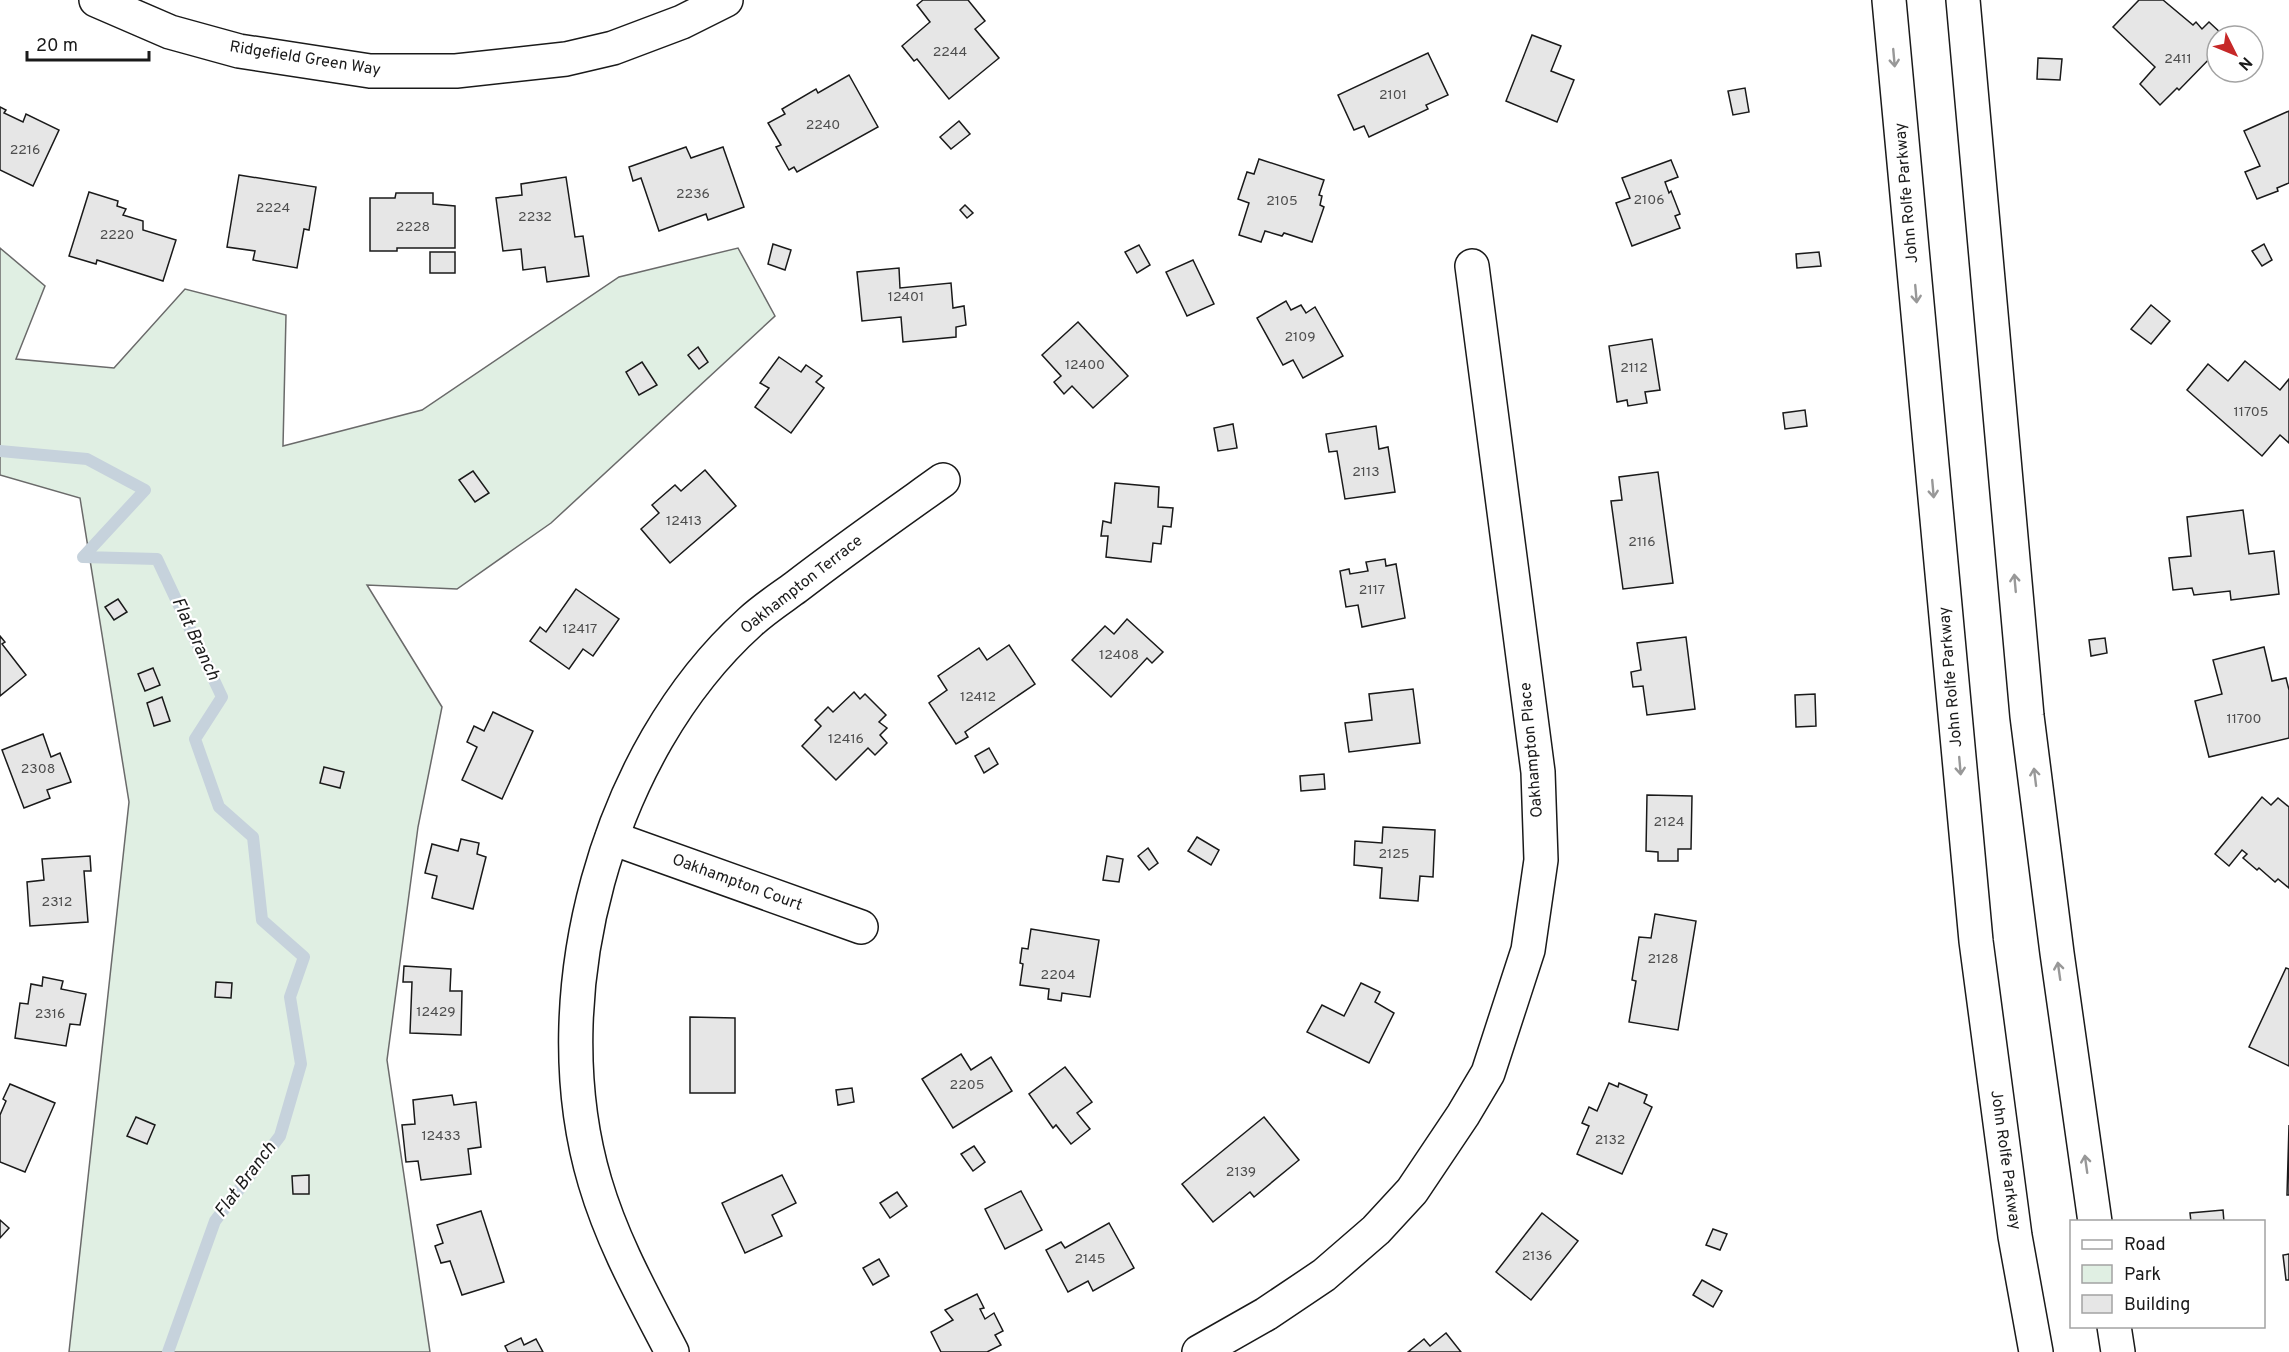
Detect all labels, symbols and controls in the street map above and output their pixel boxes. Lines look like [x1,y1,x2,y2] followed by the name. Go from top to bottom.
[27,24,148,62] scale bar
[2205,24,2265,84] north arrow
[36,35,78,58] text: 20 m
[228,37,382,81] street label: Ridgefield Green Way
[933,44,967,61] house number: 2244
[1889,48,1900,68] one-way arrow
[2164,51,2192,68] house number: 2411
[2233,52,2256,74] text: N
[1379,87,1407,104] house number: 2101
[806,117,840,134] house number: 2240
[1891,122,1923,264] street label: John Rolfe Parkway
[10,142,40,159] house number: 2216
[676,186,710,203] house number: 2236
[1633,192,1665,209] house number: 2106
[1266,193,1298,210] house number: 2105
[256,200,290,217] house number: 2224
[518,209,552,226] house number: 2232
[396,219,430,236] house number: 2228
[100,227,134,244] house number: 2220
[1911,284,1922,304] one-way arrow
[888,289,924,306] house number: 12401
[1284,329,1316,346] house number: 2109
[1065,357,1105,374] house number: 12400
[1620,360,1648,377] house number: 2112
[2234,404,2268,421] house number: 11705
[1352,464,1380,481] house number: 2113
[1928,478,1939,498] one-way arrow
[666,513,702,530] house number: 12413
[737,531,867,639] street label: Oakhampton Terrace
[1628,534,1656,551] house number: 2116
[2009,574,2020,594] one-way arrow
[1359,582,1385,599] house number: 2117
[166,594,224,684] water label: Flat Branch
[1935,606,1967,748] street label: John Rolfe Parkway
[563,621,597,638] house number: 12417
[1099,647,1139,664] house number: 12408
[1516,681,1548,819] street label: Oakhampton Place
[960,689,996,706] house number: 12412
[2226,711,2262,728] house number: 11700
[828,731,864,748] house number: 12416
[1955,756,1966,776] one-way arrow
[21,761,55,778] house number: 2308
[2029,768,2040,788] one-way arrow
[1654,814,1684,831] house number: 2124
[1378,846,1410,863] house number: 2125
[669,850,805,916] street label: Oakhampton Court
[42,894,72,911] house number: 2312
[1648,951,1678,968] house number: 2128
[2054,961,2065,981] one-way arrow
[1041,967,1075,984] house number: 2204
[416,1004,456,1021] house number: 12429
[35,1006,65,1023] house number: 2316
[950,1077,984,1094] house number: 2205
[1985,1089,2025,1231] street label: John Rolfe Parkway
[421,1128,461,1145] house number: 12433
[1595,1132,1625,1149] house number: 2132
[210,1137,282,1223] water label: Flat Branch
[2081,1154,2092,1174] one-way arrow
[1226,1164,1256,1181] house number: 2139
[2070,1220,2265,1328] legend
[2124,1234,2166,1257] text: Road
[1522,1248,1552,1265] house number: 2136
[1075,1251,1105,1268] house number: 2145
[2124,1264,2161,1287] text: Park
[2124,1294,2190,1317] text: Building

